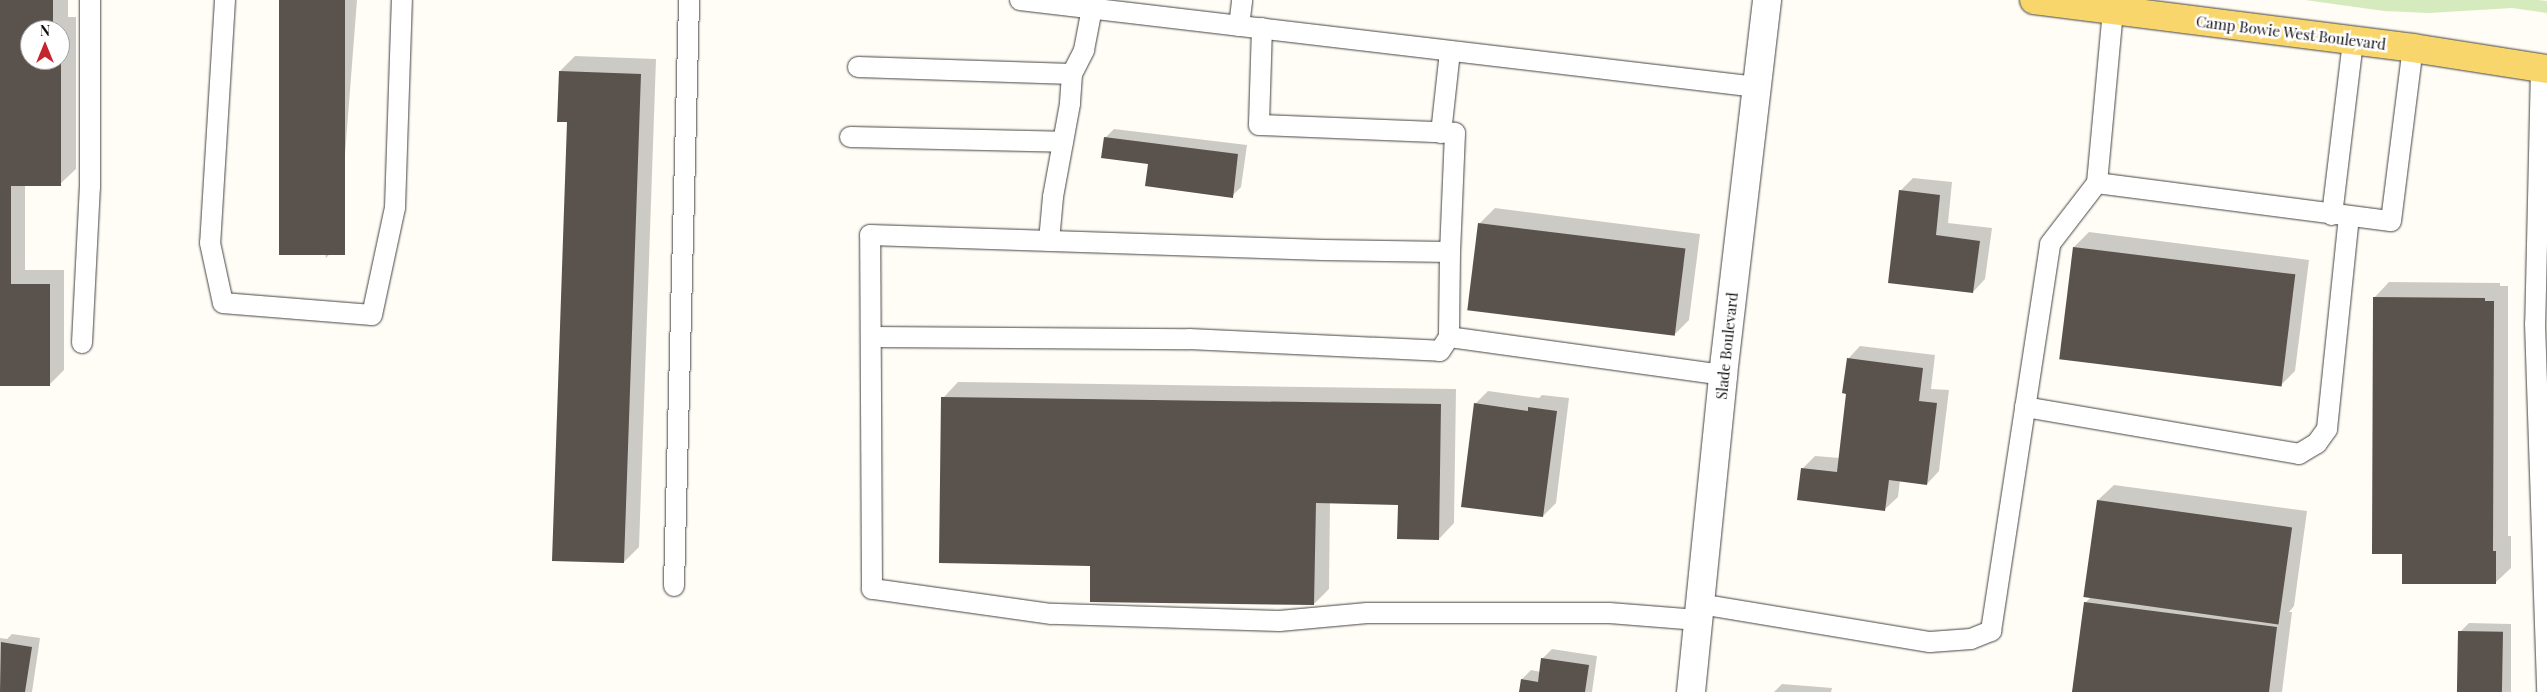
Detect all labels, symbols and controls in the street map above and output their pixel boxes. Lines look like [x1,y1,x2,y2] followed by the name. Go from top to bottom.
[2195,12,2387,54] street label: Camp Bowie West Boulevard
[20,20,70,70] north arrow
[40,21,50,40] text: N
[1712,292,1742,400] street label: Slade Boulevard

